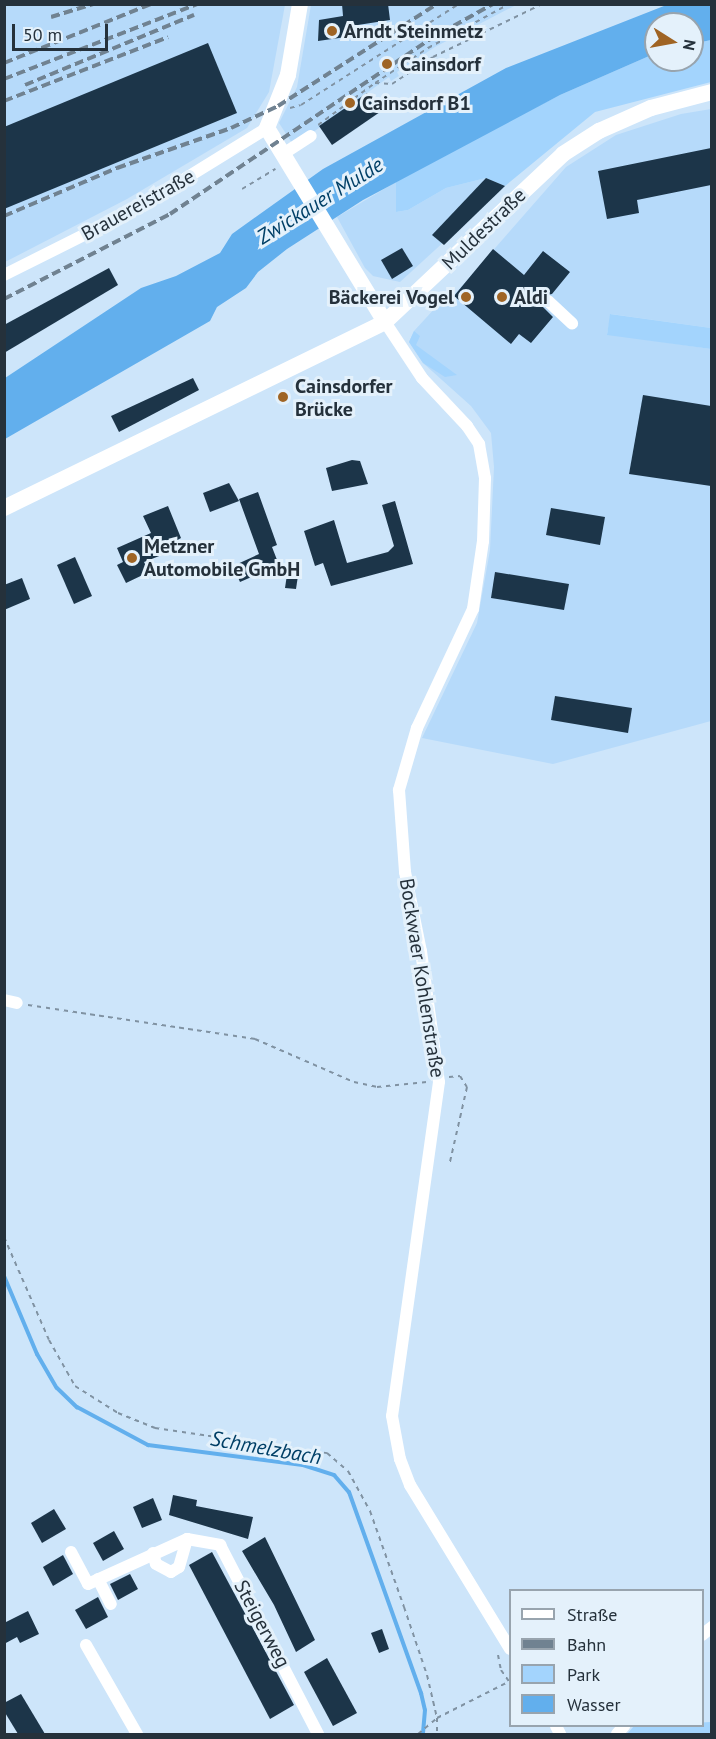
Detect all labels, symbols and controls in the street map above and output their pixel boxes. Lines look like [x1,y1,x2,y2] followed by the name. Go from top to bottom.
[15,12,111,50] scale bar
[644,12,704,72] north arrow
[344,19,483,43] place label: Arndt Steinmetz
[23,23,62,46] text: 50 m
[325,24,339,38] marker: Arndt Steinmetz
[679,38,701,52] text: N
[400,52,481,76] place label: Cainsdorf
[378,55,396,73] marker: Cainsdorf
[362,91,471,115] place label: Cainsdorf B1
[343,96,357,110] marker: Cainsdorf B1
[252,152,388,250] water label: Zwickauer Mulde
[77,164,199,246] street label: Brauereistraße
[437,183,531,275] street label: Muldestraße
[328,285,454,309] place label: Bäckerei Vogel
[514,285,548,309] place label: Aldi
[459,290,473,304] marker: Bäckerei Vogel
[495,290,509,304] marker: Aldi
[295,374,393,421] place label: Cainsdorfer Brücke
[276,390,290,404] marker: Cainsdorfer Brücke
[144,534,301,581] place label: Metzner Automobile GmbH
[125,551,139,565] marker: Metzner Automobile GmbH
[394,877,450,1079] street label: Bockwaer Kohlenstraße
[209,1426,323,1470] water label: Schmelzbach
[229,1576,295,1672] street label: Steigerweg
[509,1589,704,1727] legend
[567,1603,618,1626] text: Straße
[567,1633,606,1656] text: Bahn
[567,1663,600,1686] text: Park
[567,1693,621,1716] text: Wasser

